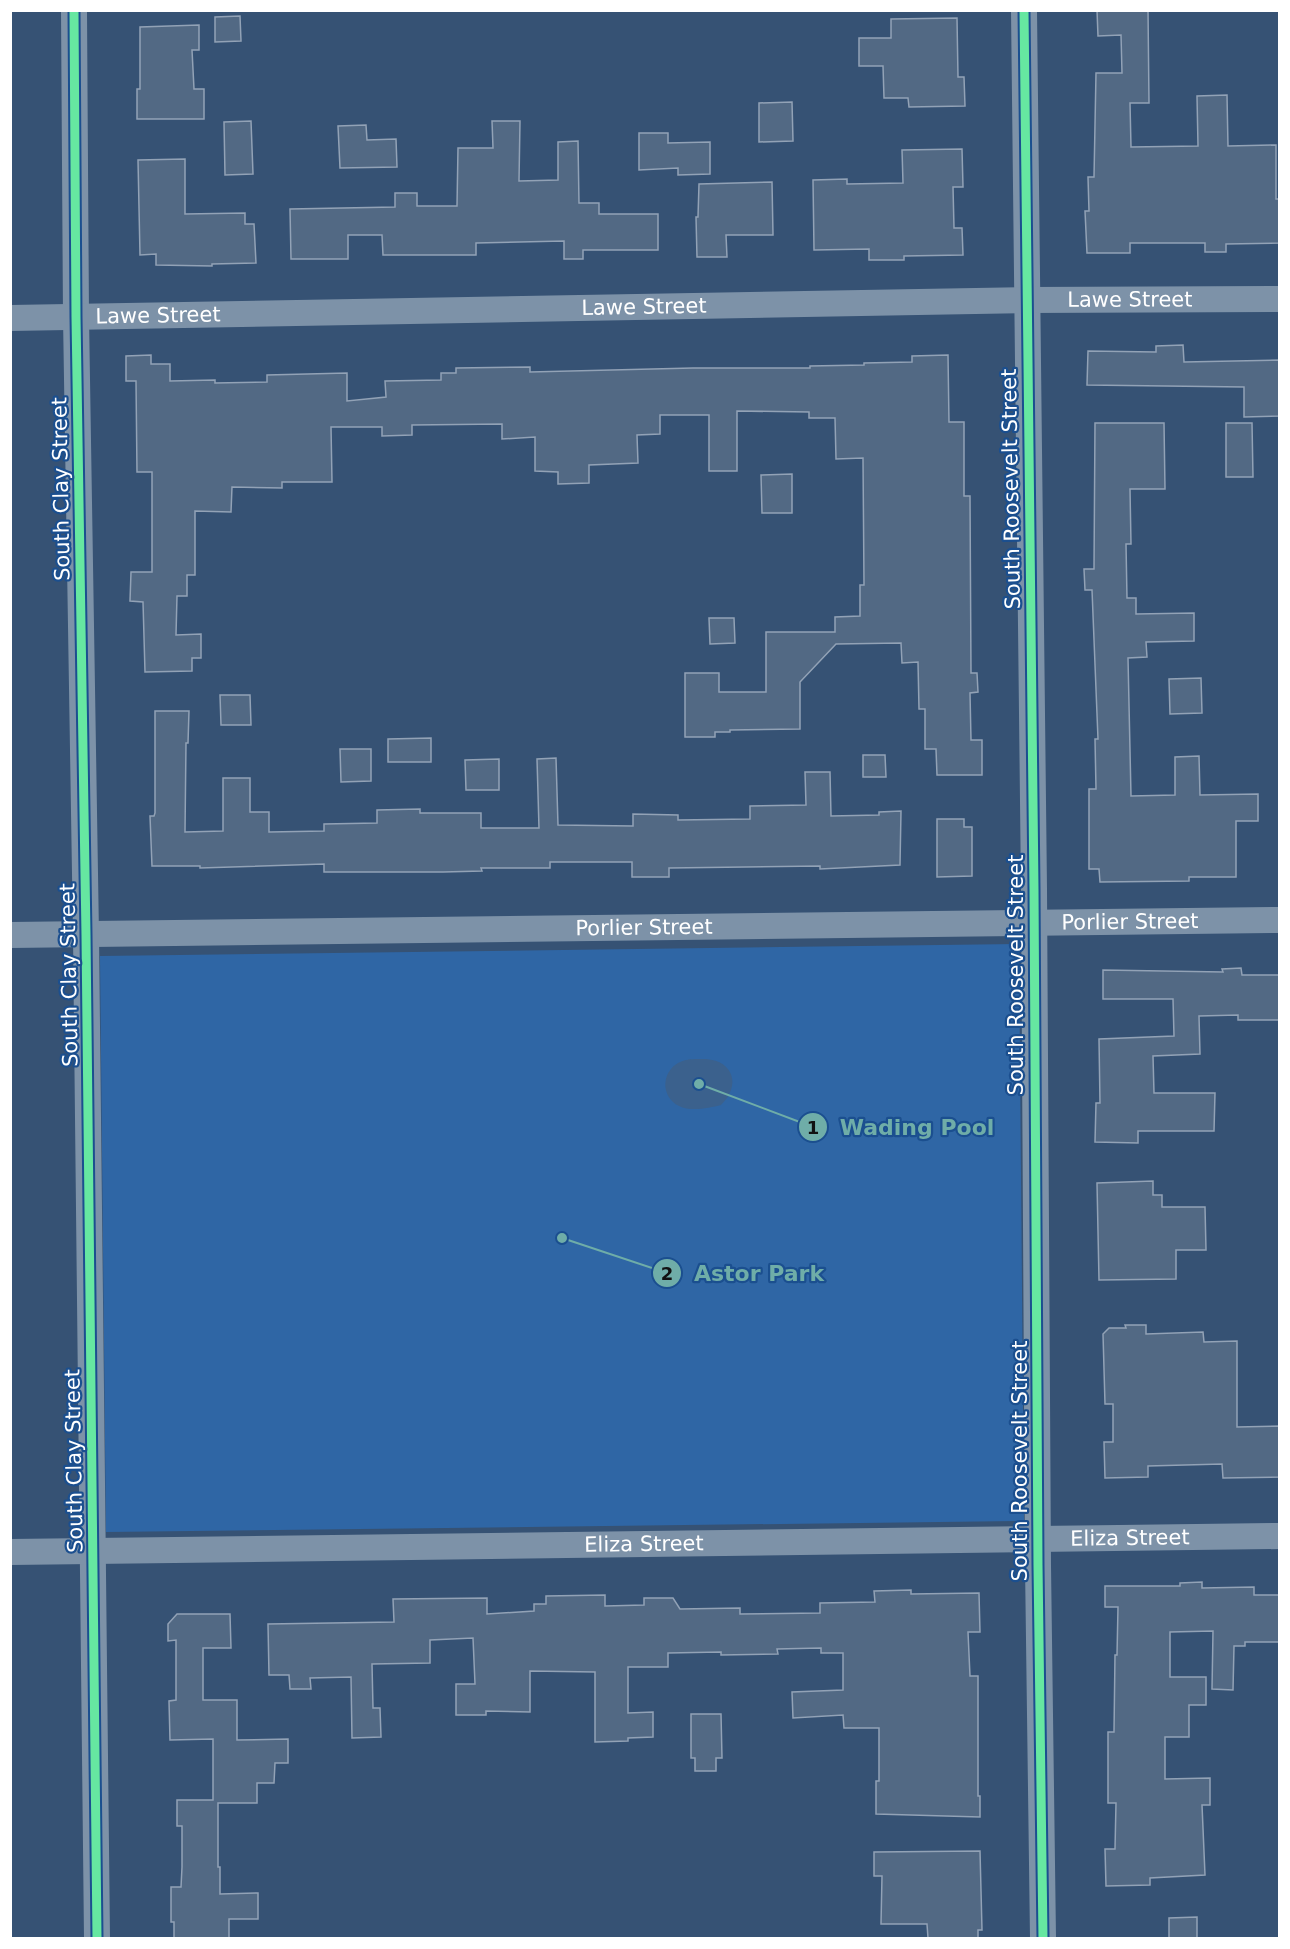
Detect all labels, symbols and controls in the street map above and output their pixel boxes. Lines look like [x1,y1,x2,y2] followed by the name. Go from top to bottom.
[1067,287,1192,312] street label: Lawe Street
[581,294,707,320] street label: Lawe Street
[95,302,221,328] street label: Lawe Street
[997,368,1025,610] street label: South Roosevelt Street
[47,397,75,581] street label: South Clay Street
[1004,855,1028,1095] street label: South Roosevelt Street
[55,883,83,1067] street label: South Clay Street
[1061,909,1199,935] street label: Porlier Street
[575,915,713,940] street label: Porlier Street
[798,1107,1007,1147] callout: Wading Pool
[840,1115,994,1140] text: Wading Pool
[807,1117,819,1138] text: 1
[652,1253,836,1293] callout: Astor Park
[694,1261,825,1286] text: Astor Park
[661,1263,673,1284] text: 2
[1008,1341,1032,1581] street label: South Roosevelt Street
[60,1369,88,1553] street label: South Clay Street
[1070,1525,1190,1551] street label: Eliza Street
[584,1531,704,1557] street label: Eliza Street

